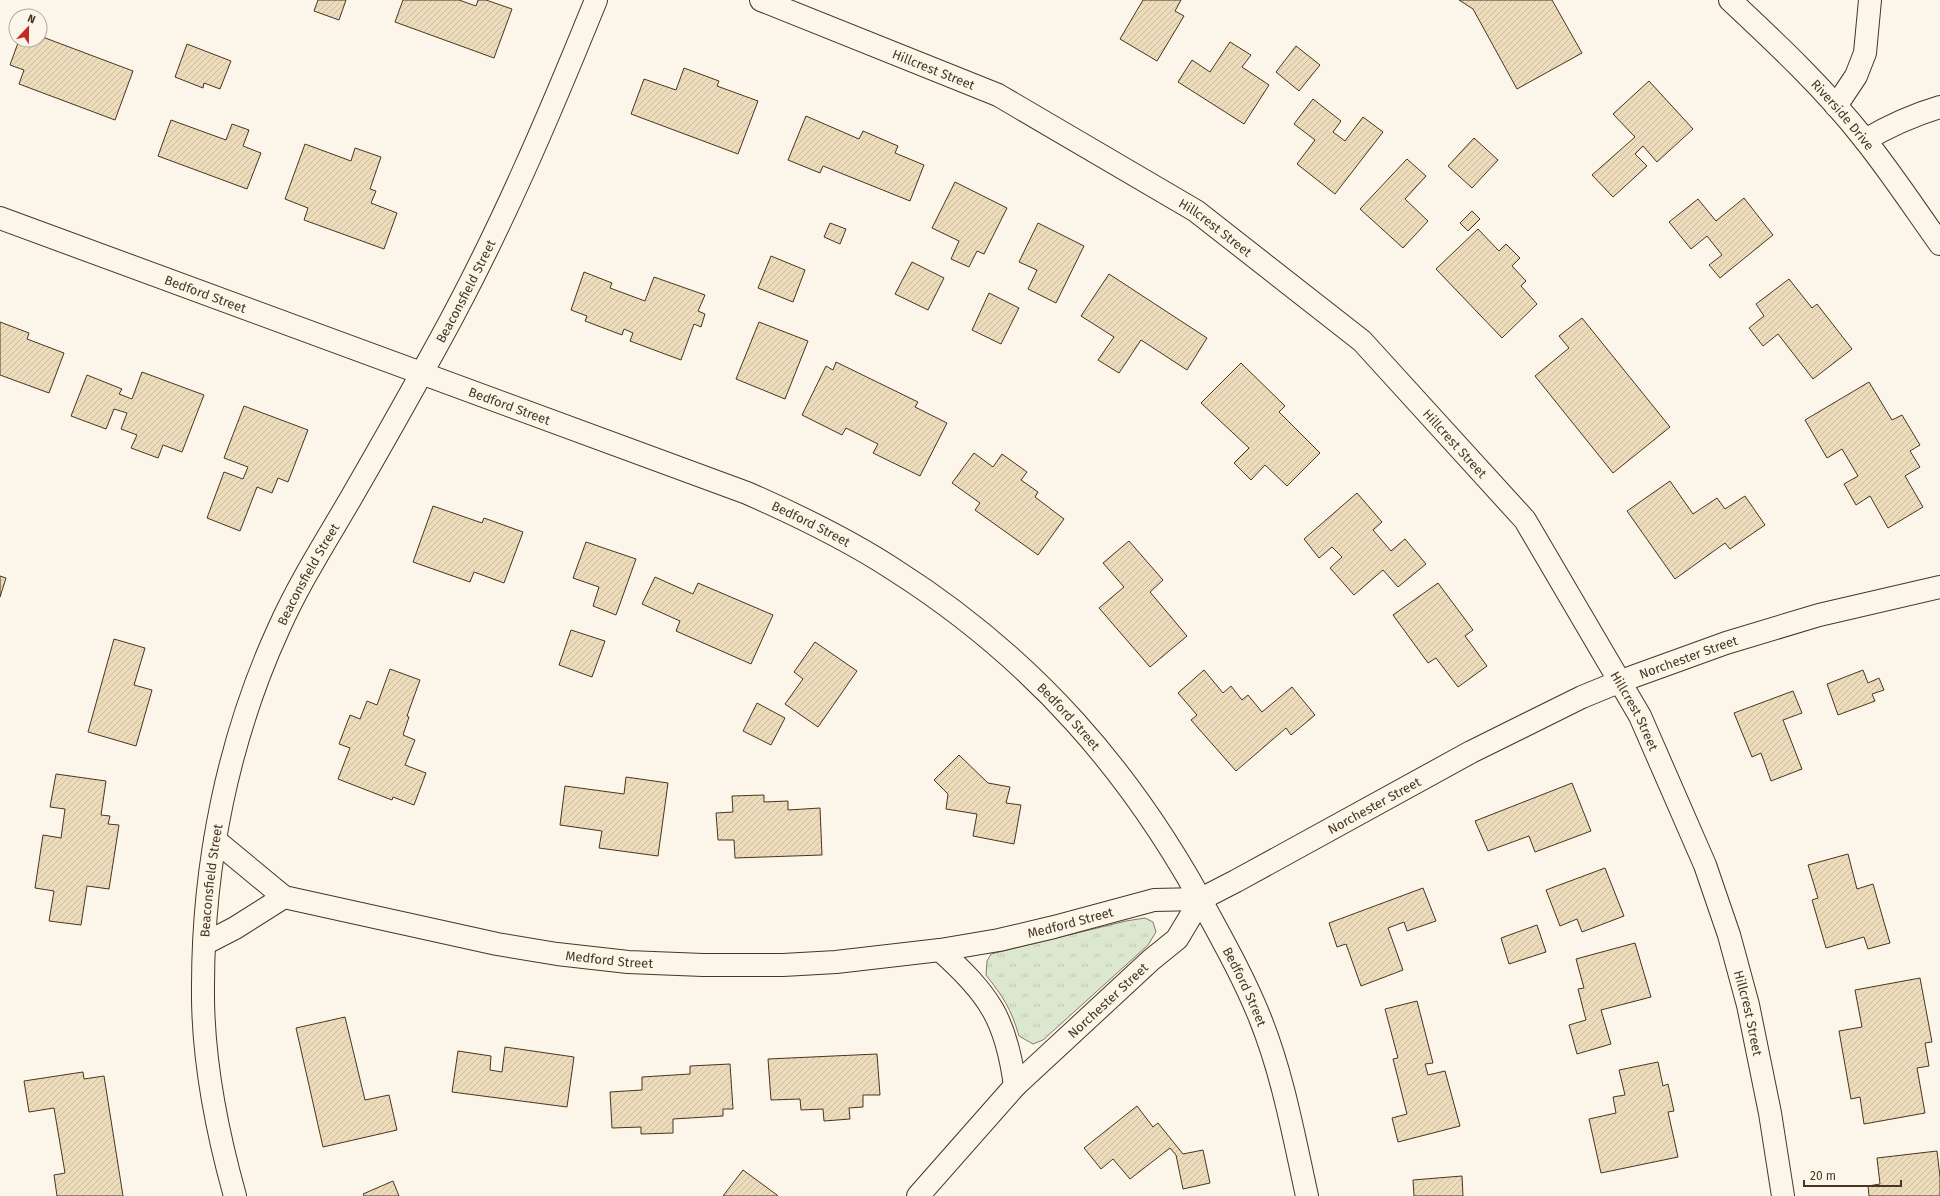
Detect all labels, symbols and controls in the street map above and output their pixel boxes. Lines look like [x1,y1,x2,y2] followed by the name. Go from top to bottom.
[8,8,48,48] north arrow
[26,12,37,27] text: N
[890,46,977,93] street label: Hillcrest Street
[1808,77,1877,153] street label: Riverside Drive
[1176,196,1255,260] street label: Hillcrest Street
[433,237,499,346] street label: Beaconsfield Street
[162,272,248,316] street label: Bedford Street
[467,384,553,428] street label: Bedford Street
[1420,406,1490,481] street label: Hillcrest Street
[769,498,853,550] street label: Bedford Street
[274,520,343,628] street label: Beaconsfield Street
[1637,633,1740,682] street label: Norchester Street
[1607,669,1661,753] street label: Hillcrest Street
[1034,680,1103,753] street label: Bedford Street
[1325,774,1424,837] street label: Norchester Street
[197,822,226,938] street label: Beaconsfield Street
[1026,904,1115,941] street label: Medford Street
[1220,945,1270,1029] street label: Bedford Street
[565,948,654,971] street label: Medford Street
[1065,960,1151,1041] street label: Norchester Street
[1731,969,1765,1058] street label: Hillcrest Street
[1804,1162,1901,1188] scale bar
[1810,1169,1836,1183] text: 20 m

